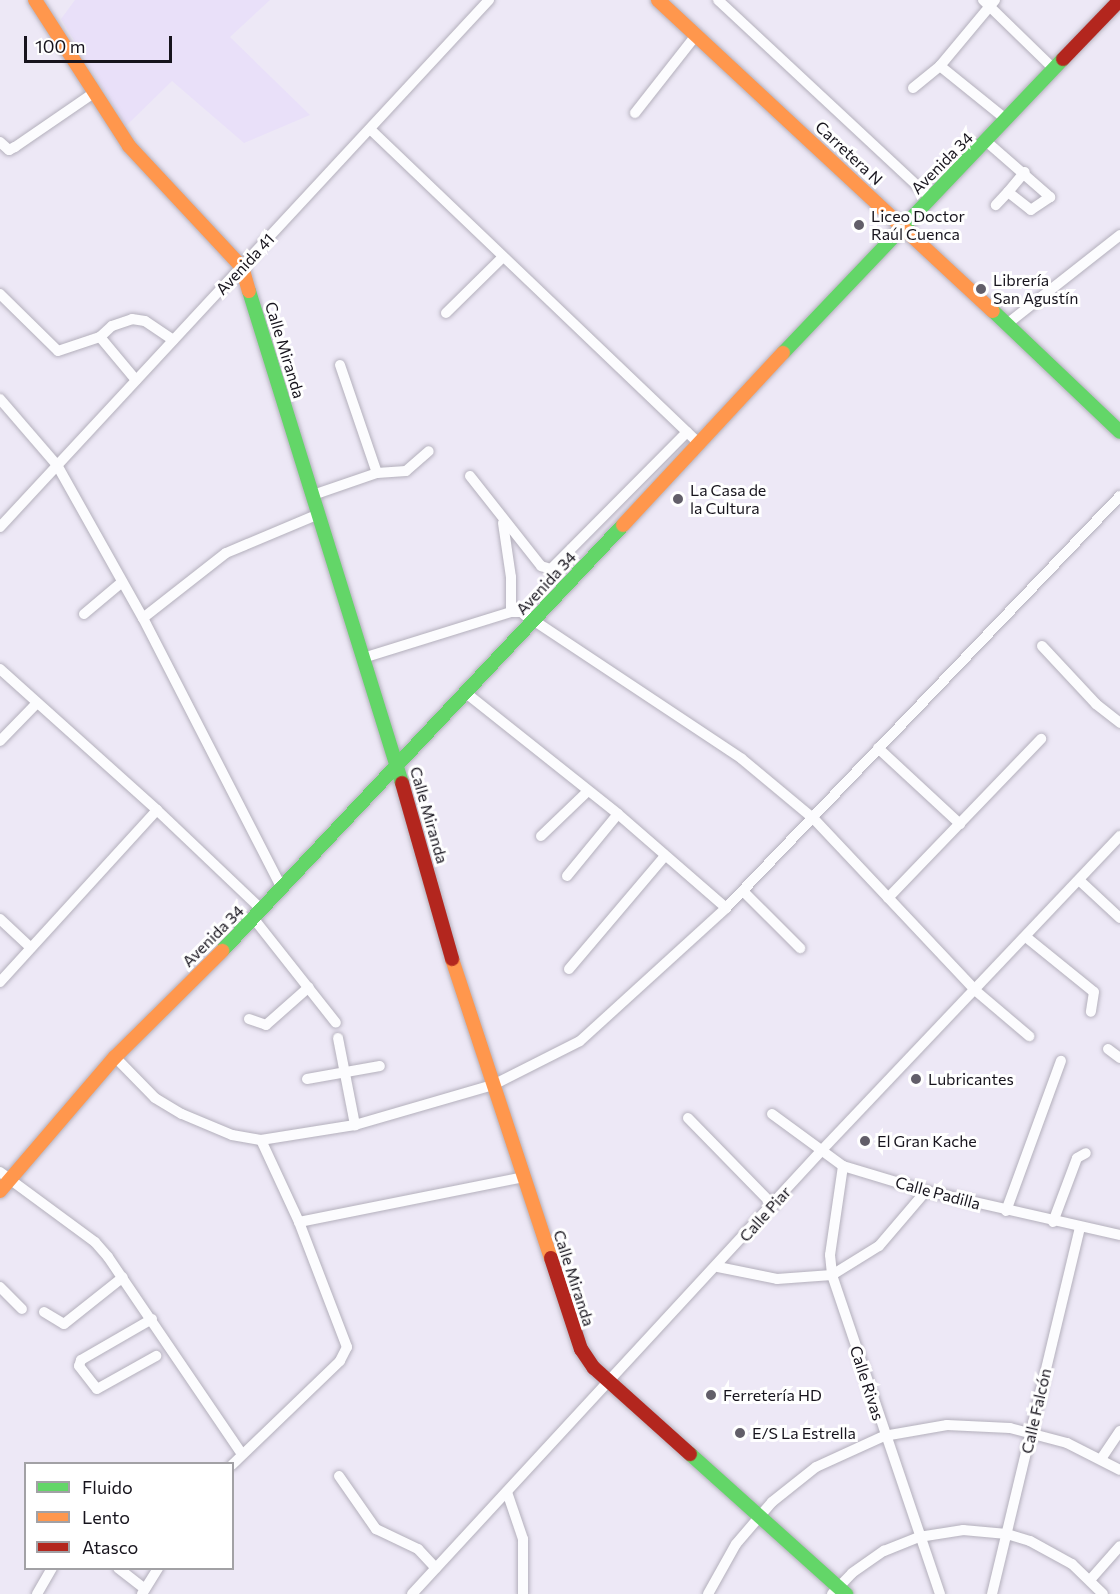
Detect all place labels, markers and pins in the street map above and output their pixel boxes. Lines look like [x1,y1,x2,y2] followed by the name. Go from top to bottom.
[871,206,965,244] place label: Liceo Doctor Raúl Cuenca
[852,218,866,232] marker: Liceo Doctor Raúl Cuenca
[993,270,1078,308] place label: Librería San Agustín
[974,282,988,296] marker: Librería San Agustín
[690,480,766,518] place label: La Casa de la Cultura
[671,492,685,506] marker: La Casa de la Cultura
[928,1069,1014,1089] place label: Lubricantes
[909,1072,923,1086] marker: Lubricantes
[877,1131,977,1151] place label: El Gran Kache
[858,1134,872,1148] marker: El Gran Kache
[723,1385,822,1405] place label: Ferretería HD
[704,1388,718,1402] marker: Ferretería HD
[752,1423,856,1443] place label: E/S La Estrella
[733,1426,747,1440] marker: E/S La Estrella

